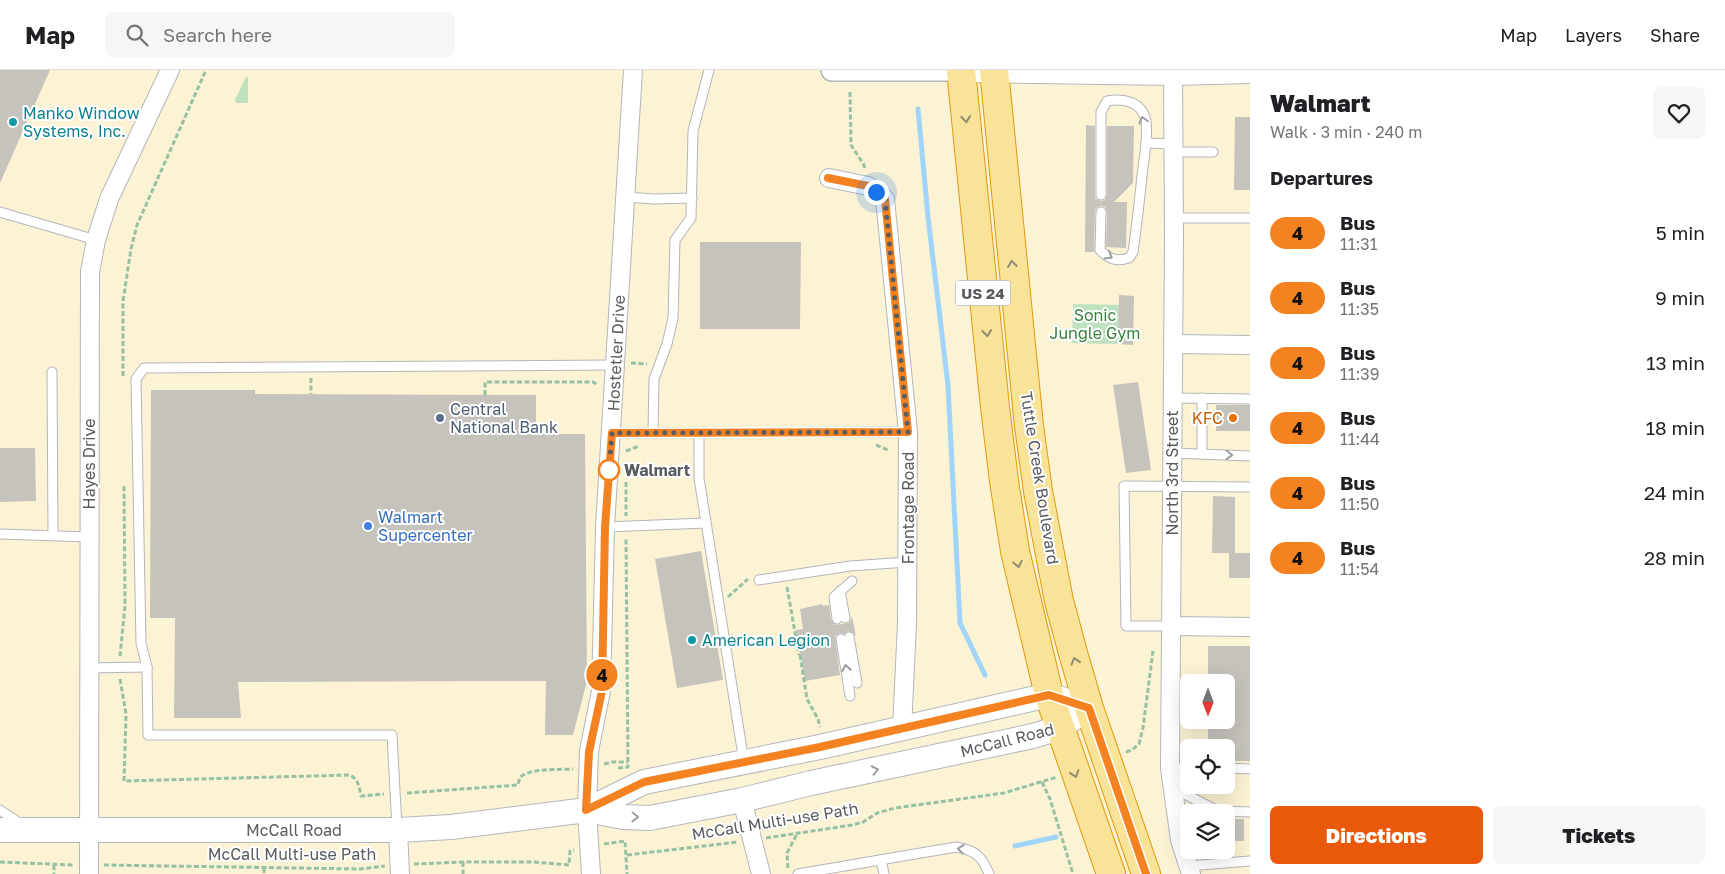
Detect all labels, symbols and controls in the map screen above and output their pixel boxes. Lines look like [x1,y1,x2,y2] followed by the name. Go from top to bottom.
[105,12,455,57] search box
[25,20,75,49] text: Map
[123,21,151,49] icon: search
[163,23,272,46] text: Search here
[1500,24,1537,46] text: Map
[1565,24,1622,46] text: Layers
[1650,24,1700,46] text: Share
[1653,87,1705,139] button: heart
[1270,88,1371,117] text: Walmart
[23,103,140,141] place label: Manko Window Systems, Inc.
[960,115,971,123] one-way arrow
[7,116,19,128] marker: Manko Window Systems, Inc.
[1139,116,1149,124] one-way arrow
[1270,122,1422,142] text: Walk · 3 min · 240 m
[1270,166,1373,189] text: Departures
[864,180,889,205] your location
[1340,211,1375,234] text: Bus
[1656,221,1705,244] text: 5 min
[1292,222,1303,244] text: 4
[1340,234,1377,254] text: 11:31
[1104,250,1113,260] one-way arrow
[1007,260,1018,268] one-way arrow
[1340,276,1375,299] text: Bus
[956,280,1010,306] road number: US 24
[1655,286,1705,309] text: 9 min
[1292,287,1303,309] text: 4
[603,294,629,412] street label: Hostetler Drive
[1340,299,1379,319] text: 11:35
[1050,305,1140,343] park label: Sonic Jungle Gym
[981,329,992,337] one-way arrow
[1340,341,1375,364] text: Bus
[1646,351,1705,374] text: 13 min
[1292,352,1303,374] text: 4
[1340,364,1379,384] text: 11:39
[1016,390,1064,566] street label: Tuttle Creek Boulevard
[450,399,558,437] place label: Central National Bank
[1340,406,1375,429] text: Bus
[1192,408,1223,428] place label: KFC
[1162,410,1182,536] street label: North 3rd Street
[434,412,446,424] marker: Central National Bank
[1227,412,1239,424] marker: KFC
[1646,416,1705,439] text: 18 min
[1292,417,1303,439] text: 4
[79,419,99,509] street label: Hayes Drive
[1340,429,1380,449] text: 11:44
[1225,450,1233,460] one-way arrow
[898,452,918,564] street label: Frontage Road
[598,459,620,481] marker: Walmart
[624,460,690,480] place label: Walmart
[1340,471,1375,494] text: Bus
[1644,481,1705,504] text: 24 min
[1292,482,1303,504] text: 4
[1340,494,1380,514] text: 11:50
[378,507,473,545] place label: Walmart Supercenter
[362,520,374,532] marker: Walmart Supercenter
[1340,536,1375,559] text: Bus
[1644,546,1705,569] text: 28 min
[1292,547,1303,569] text: 4
[1012,559,1023,568] one-way arrow
[1340,559,1379,579] text: 11:54
[702,630,830,650] place label: American Legion
[686,634,698,646] marker: American Legion
[1071,658,1081,666] one-way arrow
[586,659,618,691] line badge: 4
[841,663,851,672] one-way arrow
[596,664,608,686] text: 4
[1180,674,1235,729] north arrow
[1180,674,1235,859] map controls
[958,719,1056,761] street label: McCall Road
[1180,739,1235,794] button: locate
[870,765,879,776] one-way arrow
[1069,769,1079,777] one-way arrow
[690,798,860,844] street label: McCall Multi-use Path
[1180,804,1235,859] button: layers
[1270,806,1483,864] button: Directions
[1493,806,1705,864] button: Tickets
[631,812,639,822] one-way arrow
[246,820,342,840] street label: McCall Road
[957,843,965,854] one-way arrow
[208,844,376,864] street label: McCall Multi-use Path

